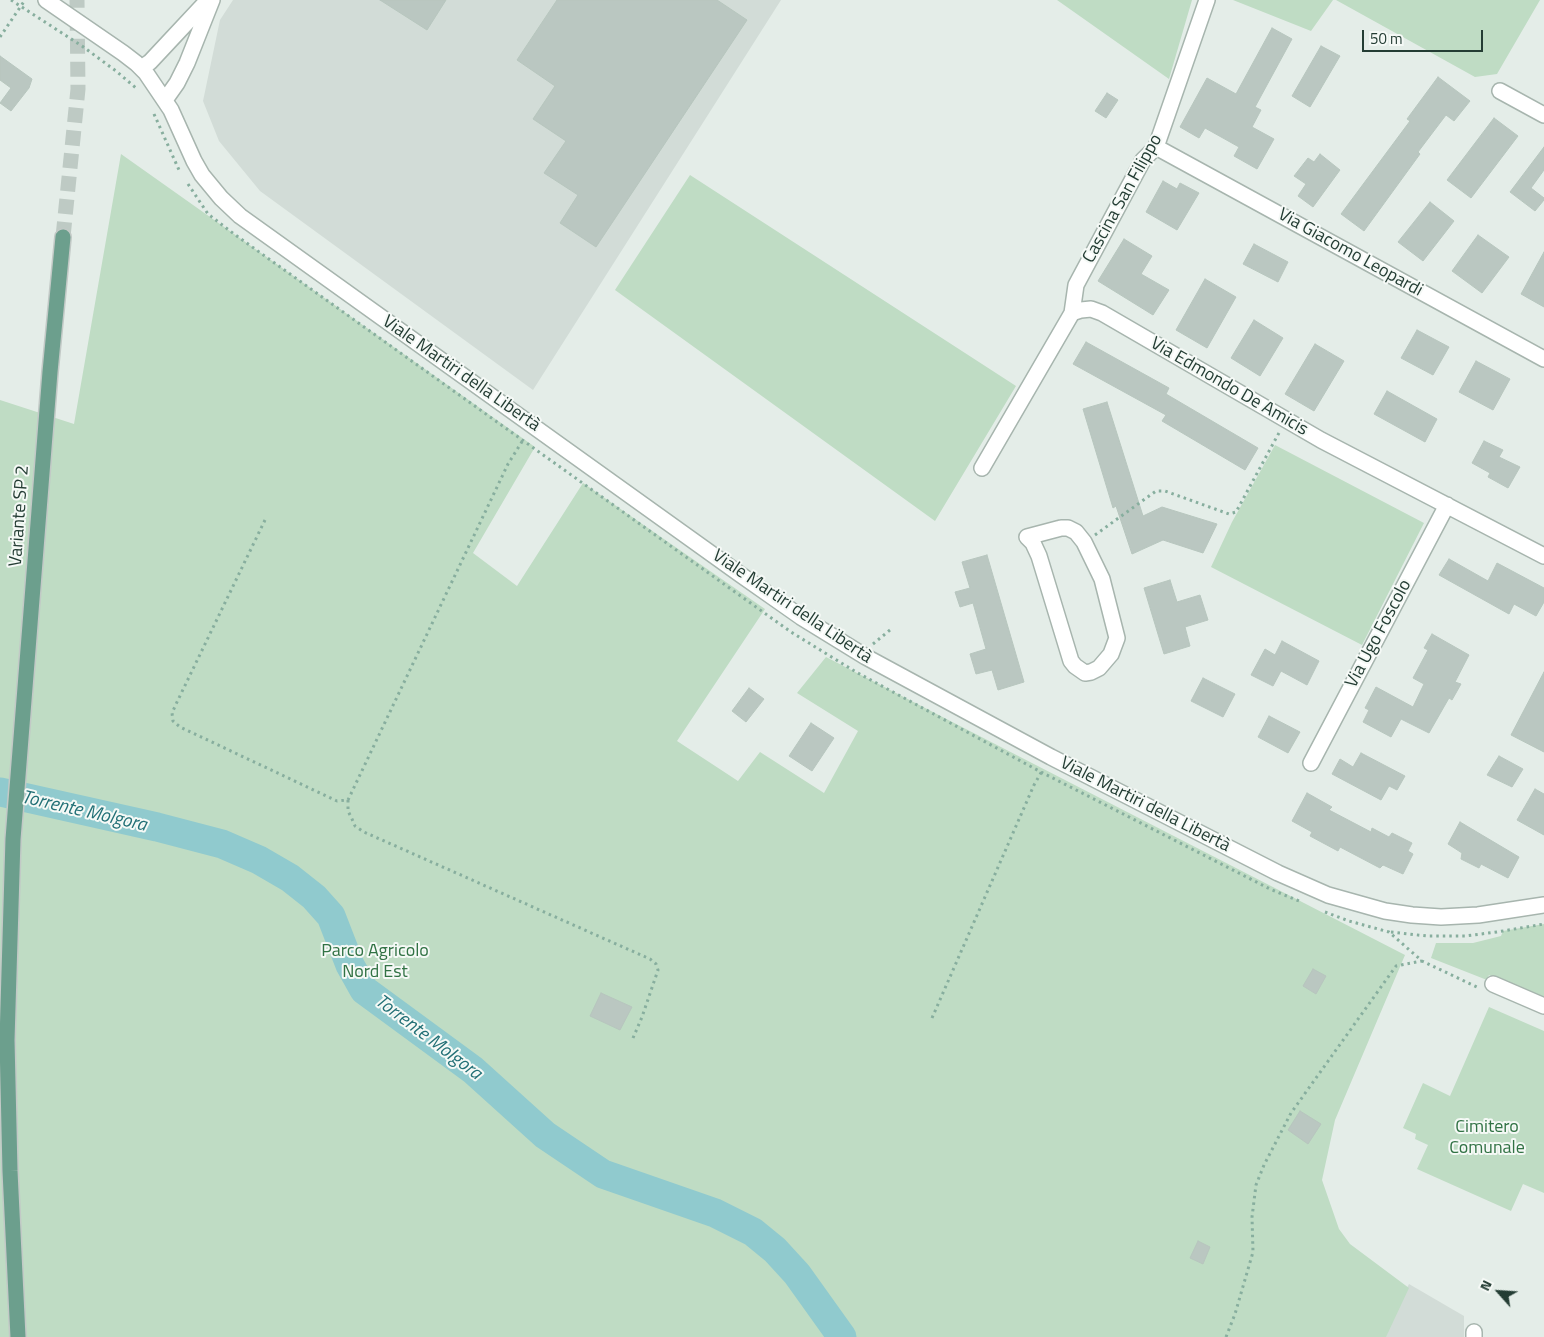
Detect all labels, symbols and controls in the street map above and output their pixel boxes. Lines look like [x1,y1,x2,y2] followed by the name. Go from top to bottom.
[1364,20,1485,52] scale bar
[1370,27,1403,50] text: 50 m
[1079,131,1167,267] street label: Cascina San Filippo
[1274,204,1426,302] street label: Via Giacomo Leopardi
[378,311,544,437] street label: Viale Martiri della Libertà
[1146,333,1312,441] street label: Via Edmondo De Amicis
[6,465,34,567] street label: Variante SP 2
[708,545,876,669] street label: Viale Martiri della Libertà
[1341,576,1417,692] street label: Via Ugo Foscolo
[1056,753,1234,857] street label: Viale Martiri della Libertà
[19,787,149,837] water label: Torrente Molgora
[321,941,429,984] park label: Parco Agricolo Nord Est
[370,991,486,1085] water label: Torrente Molgora
[1449,1117,1525,1160] park label: Cimitero Comunale
[1474,1267,1524,1317] north arrow
[1474,1276,1497,1294] text: N

